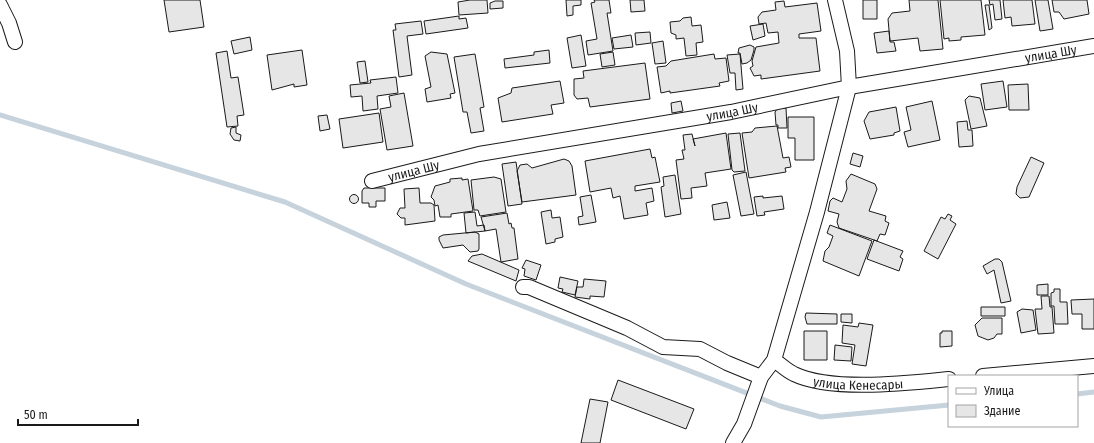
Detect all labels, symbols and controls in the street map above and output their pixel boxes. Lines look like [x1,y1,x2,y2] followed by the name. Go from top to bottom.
[1024,42,1078,65] street label: улица Шу
[705,99,759,123] street label: улица Шу
[387,157,441,184] street label: улица Шу
[812,373,904,392] street label: улица Кенесары
[948,375,1078,427] legend
[983,384,1014,398] text: Улица
[18,401,138,427] scale bar
[984,404,1020,418] text: Здание
[24,408,48,422] text: 50 m

